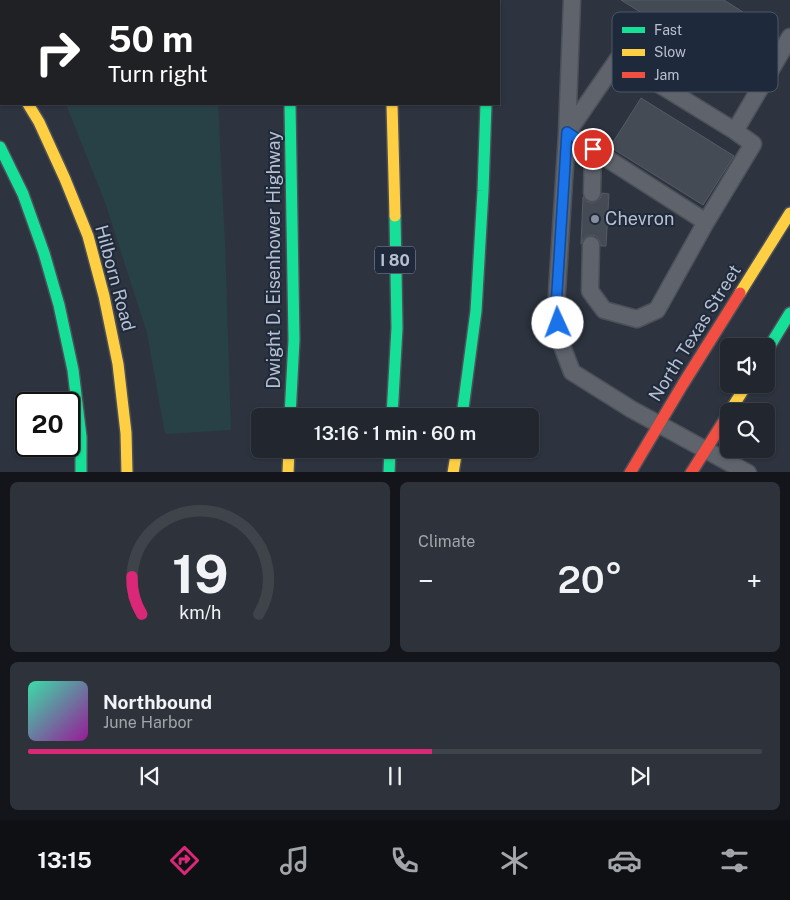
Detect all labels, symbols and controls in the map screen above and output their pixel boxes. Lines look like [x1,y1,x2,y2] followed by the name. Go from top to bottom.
[612,12,778,92] legend
[108,19,193,60] text: 50 m
[25,20,90,85] icon: right
[654,22,682,38] text: Fast
[654,44,686,60] text: Slow
[108,61,208,87] text: Turn right
[654,67,679,83] text: Jam
[572,128,614,170] pin
[263,131,284,389] street label: Dwight D. Eisenhower Highway
[579,135,607,163] icon: arrive
[605,208,674,229] place label: Chevron
[589,213,601,225] marker: Chevron
[91,222,140,333] street label: Hilborn Road
[375,246,415,274] road number: I 80
[644,261,745,405] street label: North Texas Street
[531,296,583,348] position arrow
[720,338,775,458] map controls
[720,338,775,393] button: sound
[15,392,80,457] speed limit sign: 20
[720,403,775,458] button: search
[314,422,476,444] text: 13:16 · 1 min · 60 m
[418,532,475,551] text: Climate
[172,544,228,605] text: 19
[557,557,623,602] text: 20°
[418,564,434,597] text: −
[746,564,762,597] text: +
[179,602,221,623] text: km/h
[103,691,212,713] text: Northbound
[103,713,193,732] text: June Harbor
[136,762,164,790] icon: previous
[381,762,409,790] icon: pause
[626,762,654,790] icon: next
[167,843,202,878] icon: directions
[277,843,312,878] icon: music
[387,843,422,878] icon: phone
[497,843,532,878] icon: climate
[607,843,642,878] icon: car
[717,843,752,878] icon: filters
[38,847,92,873] text: 13:15

